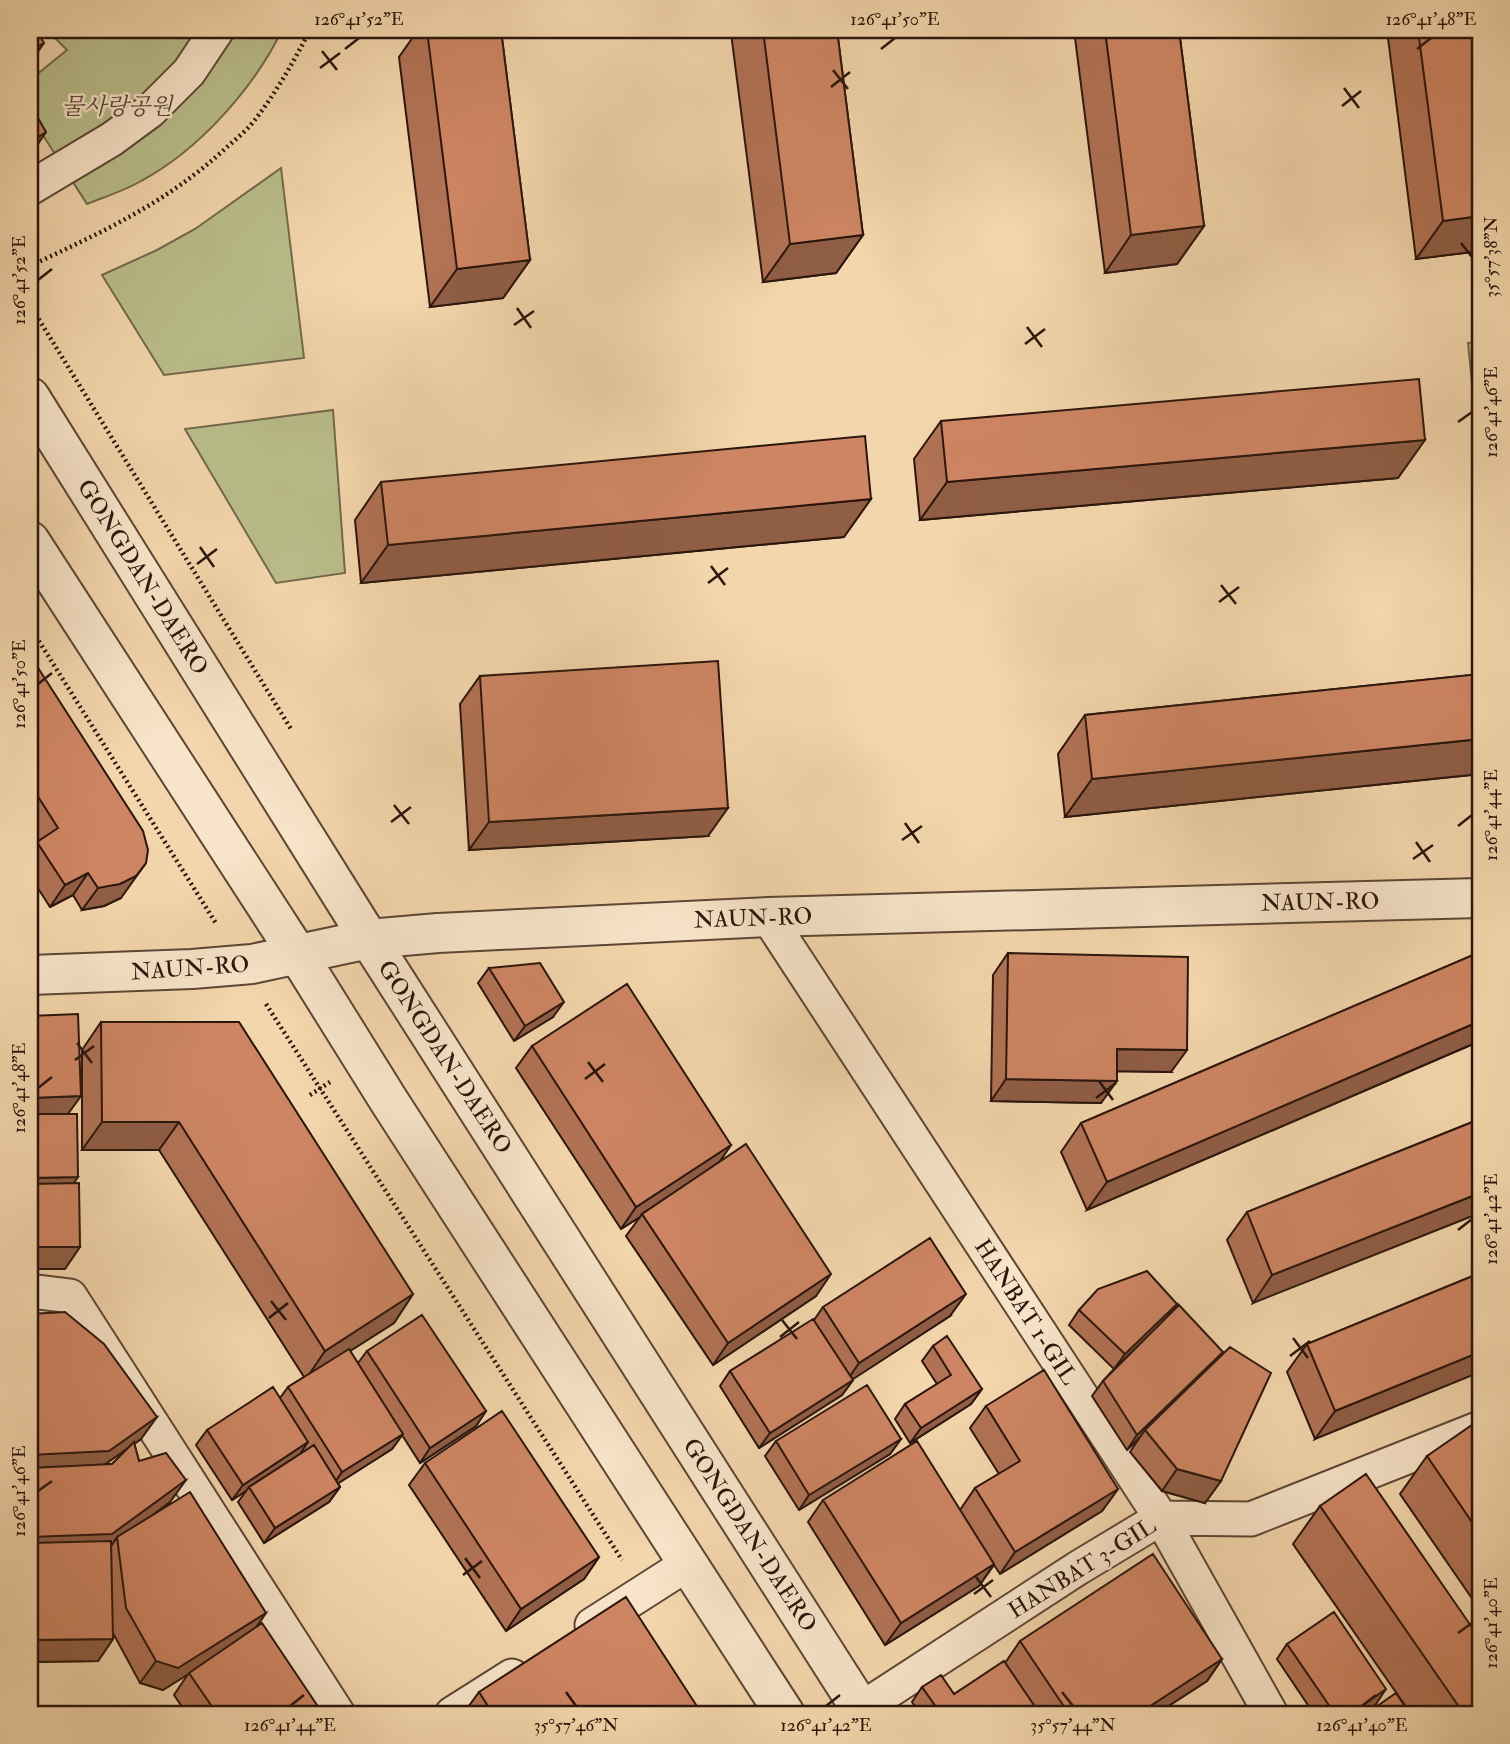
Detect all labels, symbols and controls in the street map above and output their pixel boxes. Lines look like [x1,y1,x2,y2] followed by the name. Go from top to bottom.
[314,8,404,31] text: 126°41'52"E
[850,8,940,31] text: 126°41'50"E
[1386,8,1476,31] text: 126°41'48"E
[61,92,174,121] park label: 물사랑공원
[1480,216,1503,298] text: 35°57'38"N
[8,235,31,325] text: 126°41'52"E
[1480,366,1503,458] text: 126°41'46"E
[71,474,215,680] street label: GONGDAN-DAERO
[8,639,31,729] text: 126°41'50"E
[1480,769,1503,861] text: 126°41'44"E
[1261,886,1379,918] street label: NAUN-RO
[693,901,813,935] street label: NAUN-RO
[130,949,250,987] street label: NAUN-RO
[372,955,518,1159] street label: GONGDAN-DAERO
[8,1043,31,1133] text: 126°41'48"E
[1480,1173,1503,1265] text: 126°41'42"E
[968,1234,1084,1391] street label: HANBAT 1-GIL
[677,1433,823,1637] street label: GONGDAN-DAERO
[8,1445,31,1537] text: 126°41'46"E
[1003,1511,1162,1625] street label: HANBAT 3-GIL
[1480,1577,1503,1669] text: 126°41'40"E
[244,1714,336,1737] text: 126°41'44"E
[534,1714,618,1737] text: 35°57'46"N
[780,1714,872,1737] text: 126°41'42"E
[1030,1714,1116,1737] text: 35°57'44"N
[1316,1714,1408,1737] text: 126°41'40"E

